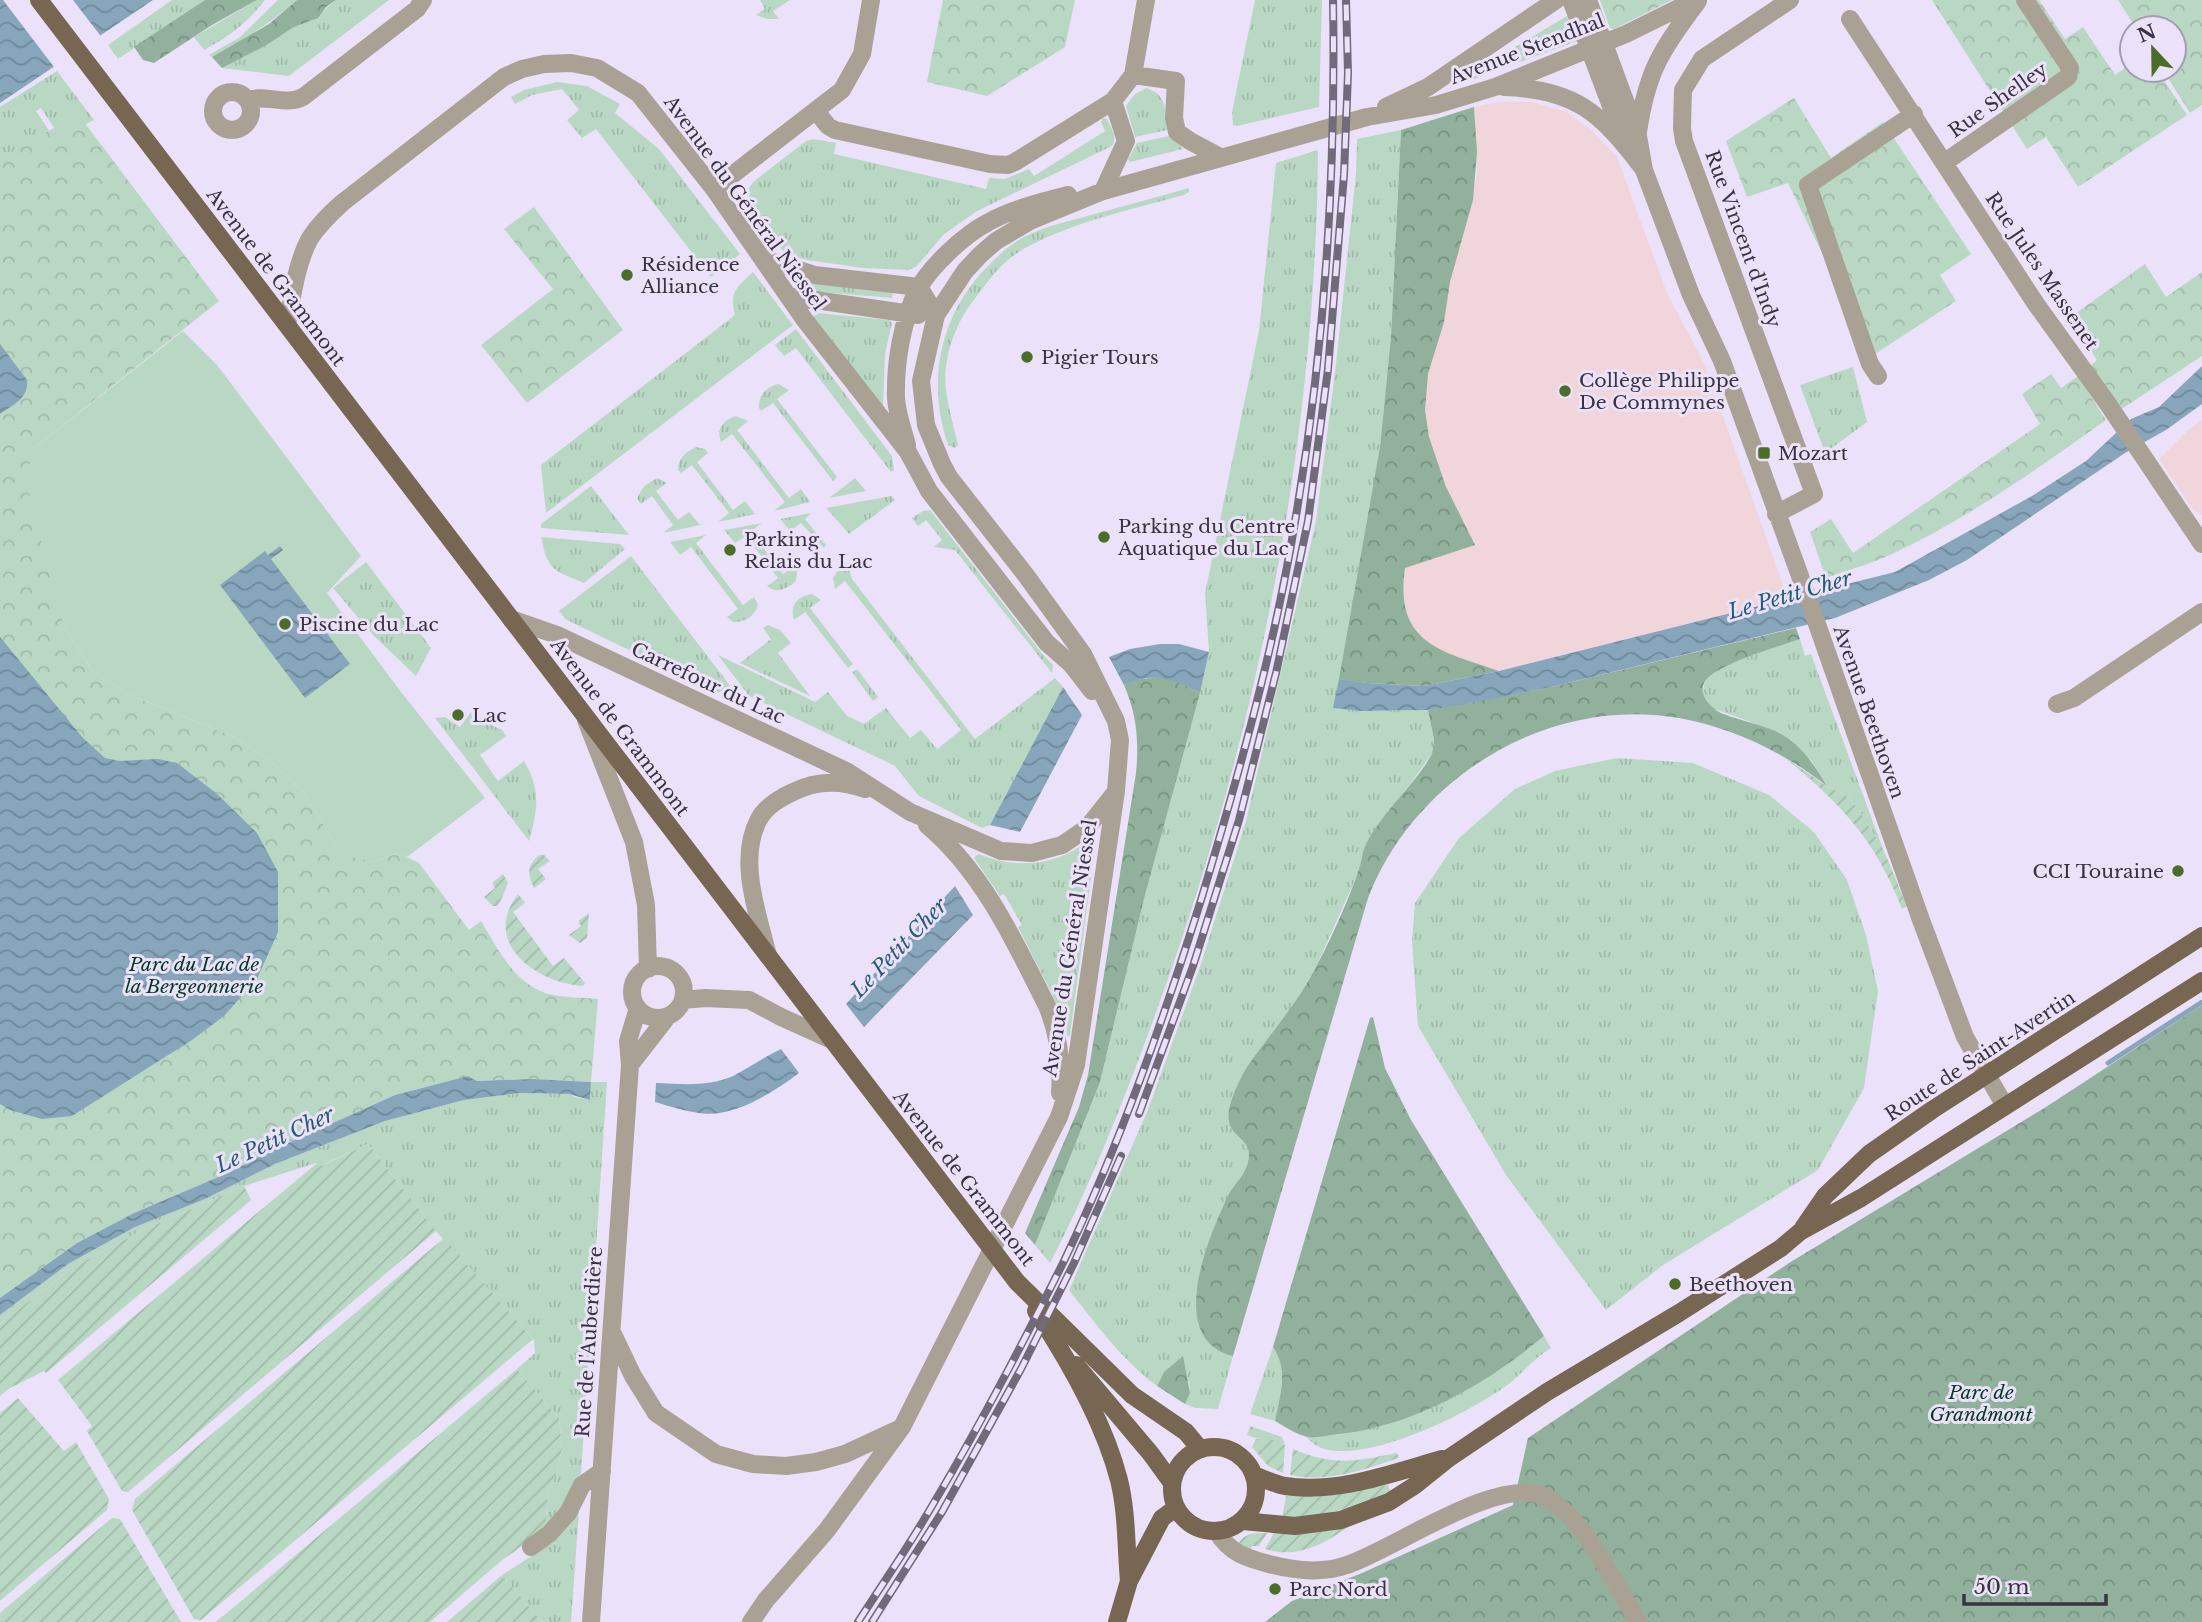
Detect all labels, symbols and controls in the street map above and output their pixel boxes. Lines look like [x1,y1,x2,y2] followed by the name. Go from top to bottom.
[1446,9,1608,89] street label: Avenue Stendhal
[2118,14,2188,84] north arrow
[2134,20,2160,48] text: N
[1944,57,2052,143] street label: Rue Shelley
[659,90,831,315] street label: Avenue du Général Niessel
[1700,147,1786,331] street label: Rue Vincent d'Indy
[201,183,351,371] street label: Avenue de Grammont
[1981,188,2104,355] street label: Rue Jules Massenet
[640,253,740,298] place label: Résidence Alliance
[619,267,635,283] marker: Résidence Alliance
[1041,346,1159,369] place label: Pigier Tours
[1019,349,1035,365] marker: Pigier Tours
[1579,369,1739,414] place label: Collège Philippe De Commynes
[1557,383,1573,399] marker: Collège Philippe De Commynes
[1778,442,1849,465] place label: Mozart
[1756,445,1772,461] marker: Mozart
[1117,515,1295,560] place label: Parking du Centre Aquatique du Lac
[744,528,873,573] place label: Parking Relais du Lac
[1096,529,1112,545] marker: Parking du Centre Aquatique du Lac
[722,542,738,558] marker: Parking Relais du Lac
[1724,565,1856,625] water label: Le Petit Cher
[299,613,439,636] place label: Piscine du Lac
[277,616,293,632] marker: Piscine du Lac
[1828,621,1909,802] street label: Avenue Beethoven
[545,633,695,821] street label: Avenue de Grammont
[628,637,788,729] street label: Carrefour du Lac
[472,704,507,727] place label: Lac
[450,707,466,723] marker: Lac
[1038,818,1102,1079] street label: Avenue du Général Niessel
[2032,860,2164,883] place label: CCI Touraine
[2170,863,2186,879] marker: CCI Touraine
[845,892,954,1004] water label: Le Petit Cher
[125,953,263,998] park label: Parc du Lac de la Bergeonnerie
[1881,986,2079,1126] street label: Route de Saint-Avertin
[888,1085,1040,1271] street label: Avenue de Grammont
[211,1101,340,1179] water label: Le Petit Cher
[571,1246,607,1438] street label: Rue de l'Auberdière
[1689,1273,1793,1296] place label: Beethoven
[1667,1276,1683,1292] marker: Beethoven
[1929,1381,2033,1426] park label: Parc de Grandmont
[1964,1562,2106,1606] scale bar
[1974,1574,2030,1600] text: 50 m
[1289,1578,1388,1601] place label: Parc Nord
[1267,1581,1283,1597] marker: Parc Nord

